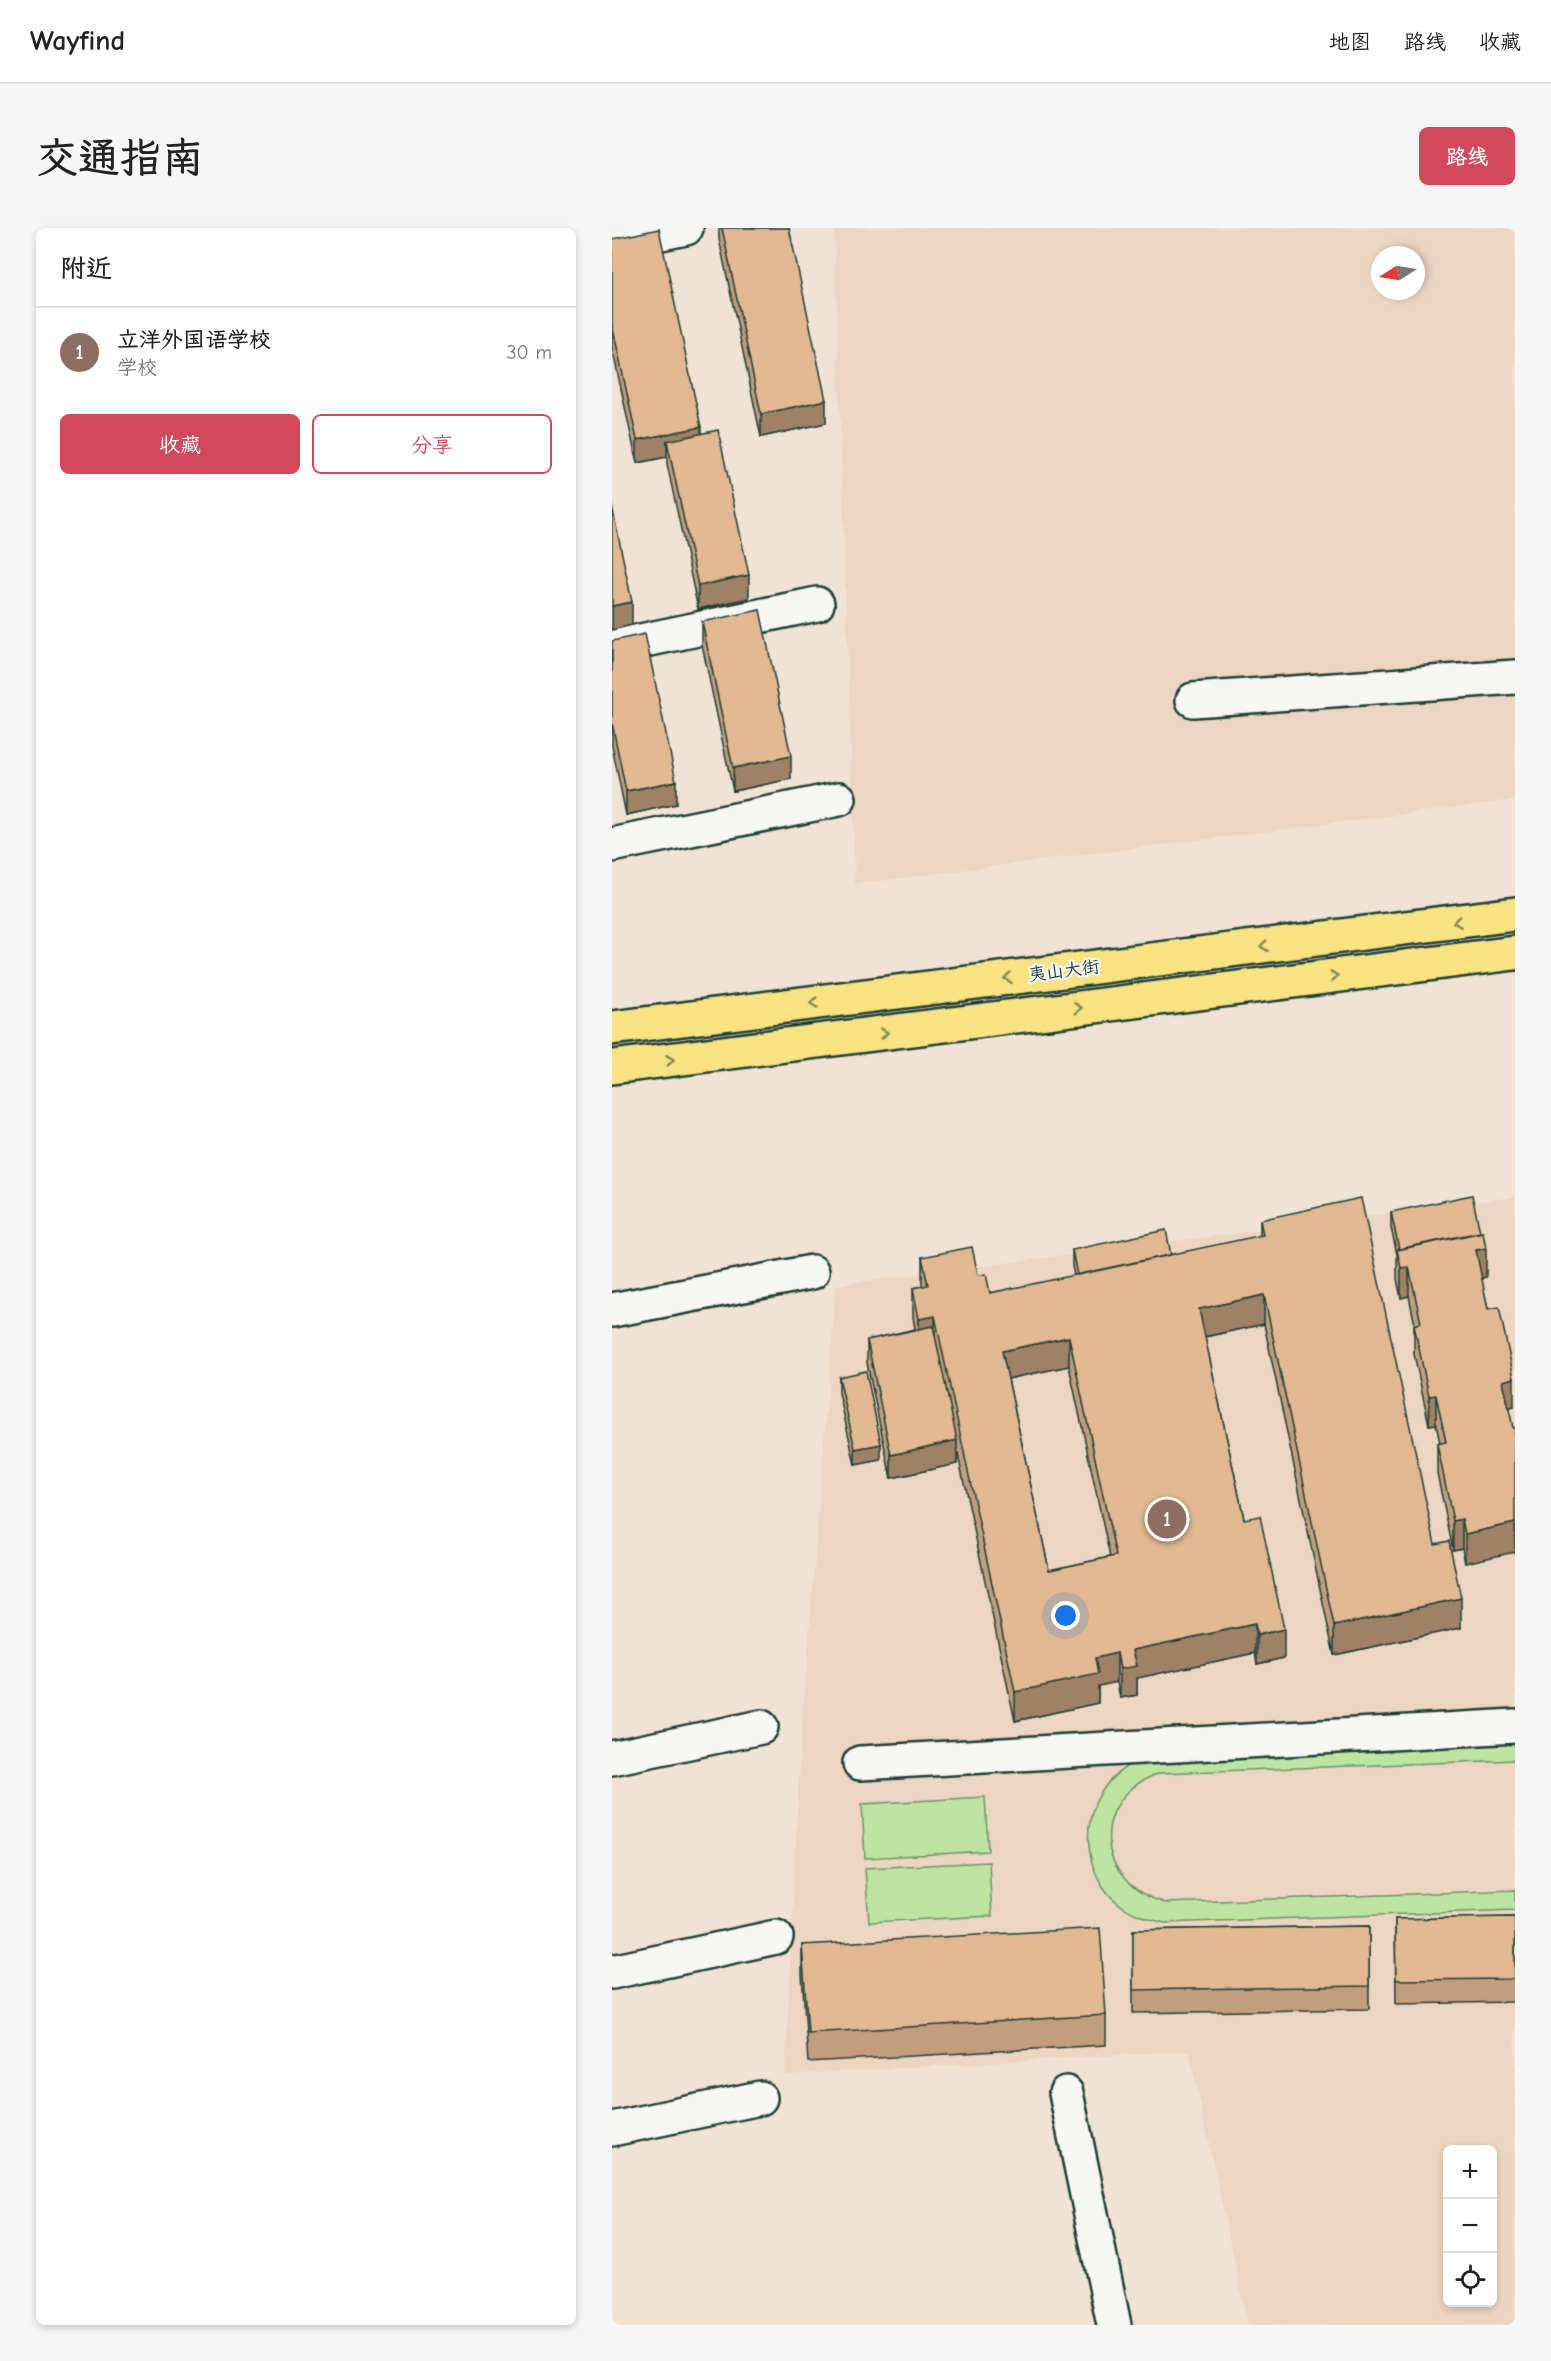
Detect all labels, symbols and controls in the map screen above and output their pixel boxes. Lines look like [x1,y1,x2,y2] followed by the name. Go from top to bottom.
[30,25,125,57] text: Wayfind
[1329,30,1371,54] text: 地图
[1404,30,1446,54] text: 路线
[1479,30,1521,54] text: 收藏
[1419,127,1515,185] button: 路线
[36,134,204,183] text: 交通指南
[1371,246,1425,300] north arrow
[60,254,112,284] text: 附近
[117,327,271,353] text: 立洋外国语学校
[76,341,83,364] text: 1
[506,341,552,364] text: 30 m
[117,356,157,379] text: 学校
[60,414,300,474] button: 收藏
[312,414,552,474] button: 分享
[1452,915,1462,927] one-way arrow
[1259,940,1268,952] one-way arrow
[1027,956,1101,986] street label: 夷山大街
[1329,970,1338,983] one-way arrow
[1003,972,1012,984] one-way arrow
[810,996,819,1008] one-way arrow
[1073,1003,1082,1015] one-way arrow
[880,1027,889,1039] one-way arrow
[665,1054,675,1066] one-way arrow
[1148,1496,1186,1542] pin: 1
[1051,1601,1080,1630] your location
[1443,2145,1497,2307] map controls
[1443,2145,1497,2199] button: +
[1443,2199,1497,2253] button: −
[1443,2253,1497,2307] button: locate

